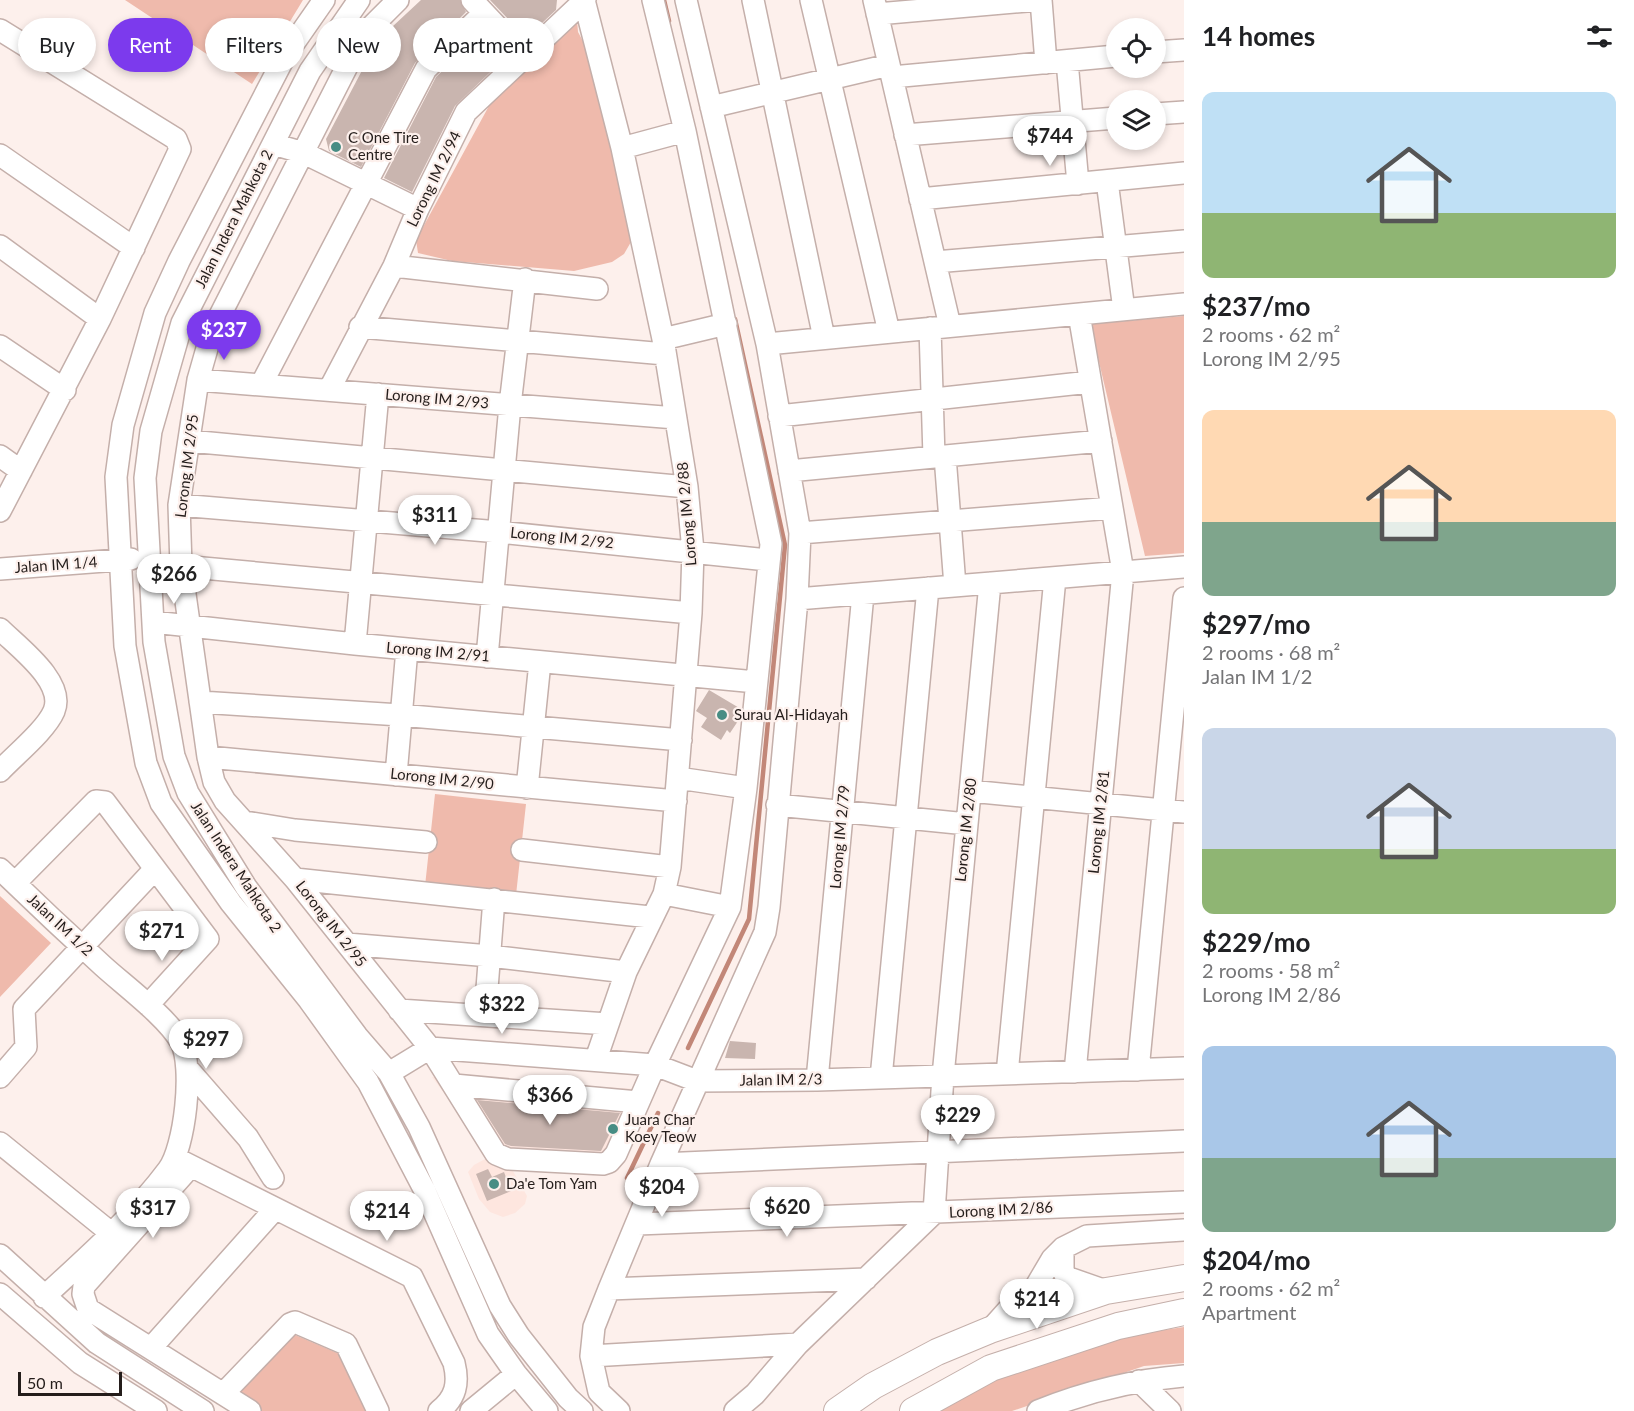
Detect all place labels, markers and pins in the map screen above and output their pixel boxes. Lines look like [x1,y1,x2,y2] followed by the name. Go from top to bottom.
[1014,116,1086,167] pin: $744
[348,128,419,163] place label: C One Tire Centre
[329,140,343,154] marker: C One Tire Centre
[188,310,260,361] pin: $237
[399,495,471,546] pin: $311
[138,554,210,605] pin: $266
[734,705,848,723] place label: Surau Al-Hidayah
[715,708,729,722] marker: Surau Al-Hidayah
[126,911,198,962] pin: $271
[466,984,538,1035] pin: $322
[170,1019,242,1070] pin: $297
[514,1075,586,1126] pin: $366
[922,1095,994,1146] pin: $229
[625,1110,697,1145] place label: Juara Char Koey Teow
[606,1122,620,1136] marker: Juara Char Koey Teow
[626,1167,698,1218] pin: $204
[506,1174,597,1192] place label: Da'e Tom Yam
[487,1177,501,1191] marker: Da'e Tom Yam
[751,1187,823,1238] pin: $620
[117,1188,189,1239] pin: $317
[351,1191,423,1242] pin: $214
[1001,1279,1073,1330] pin: $214

